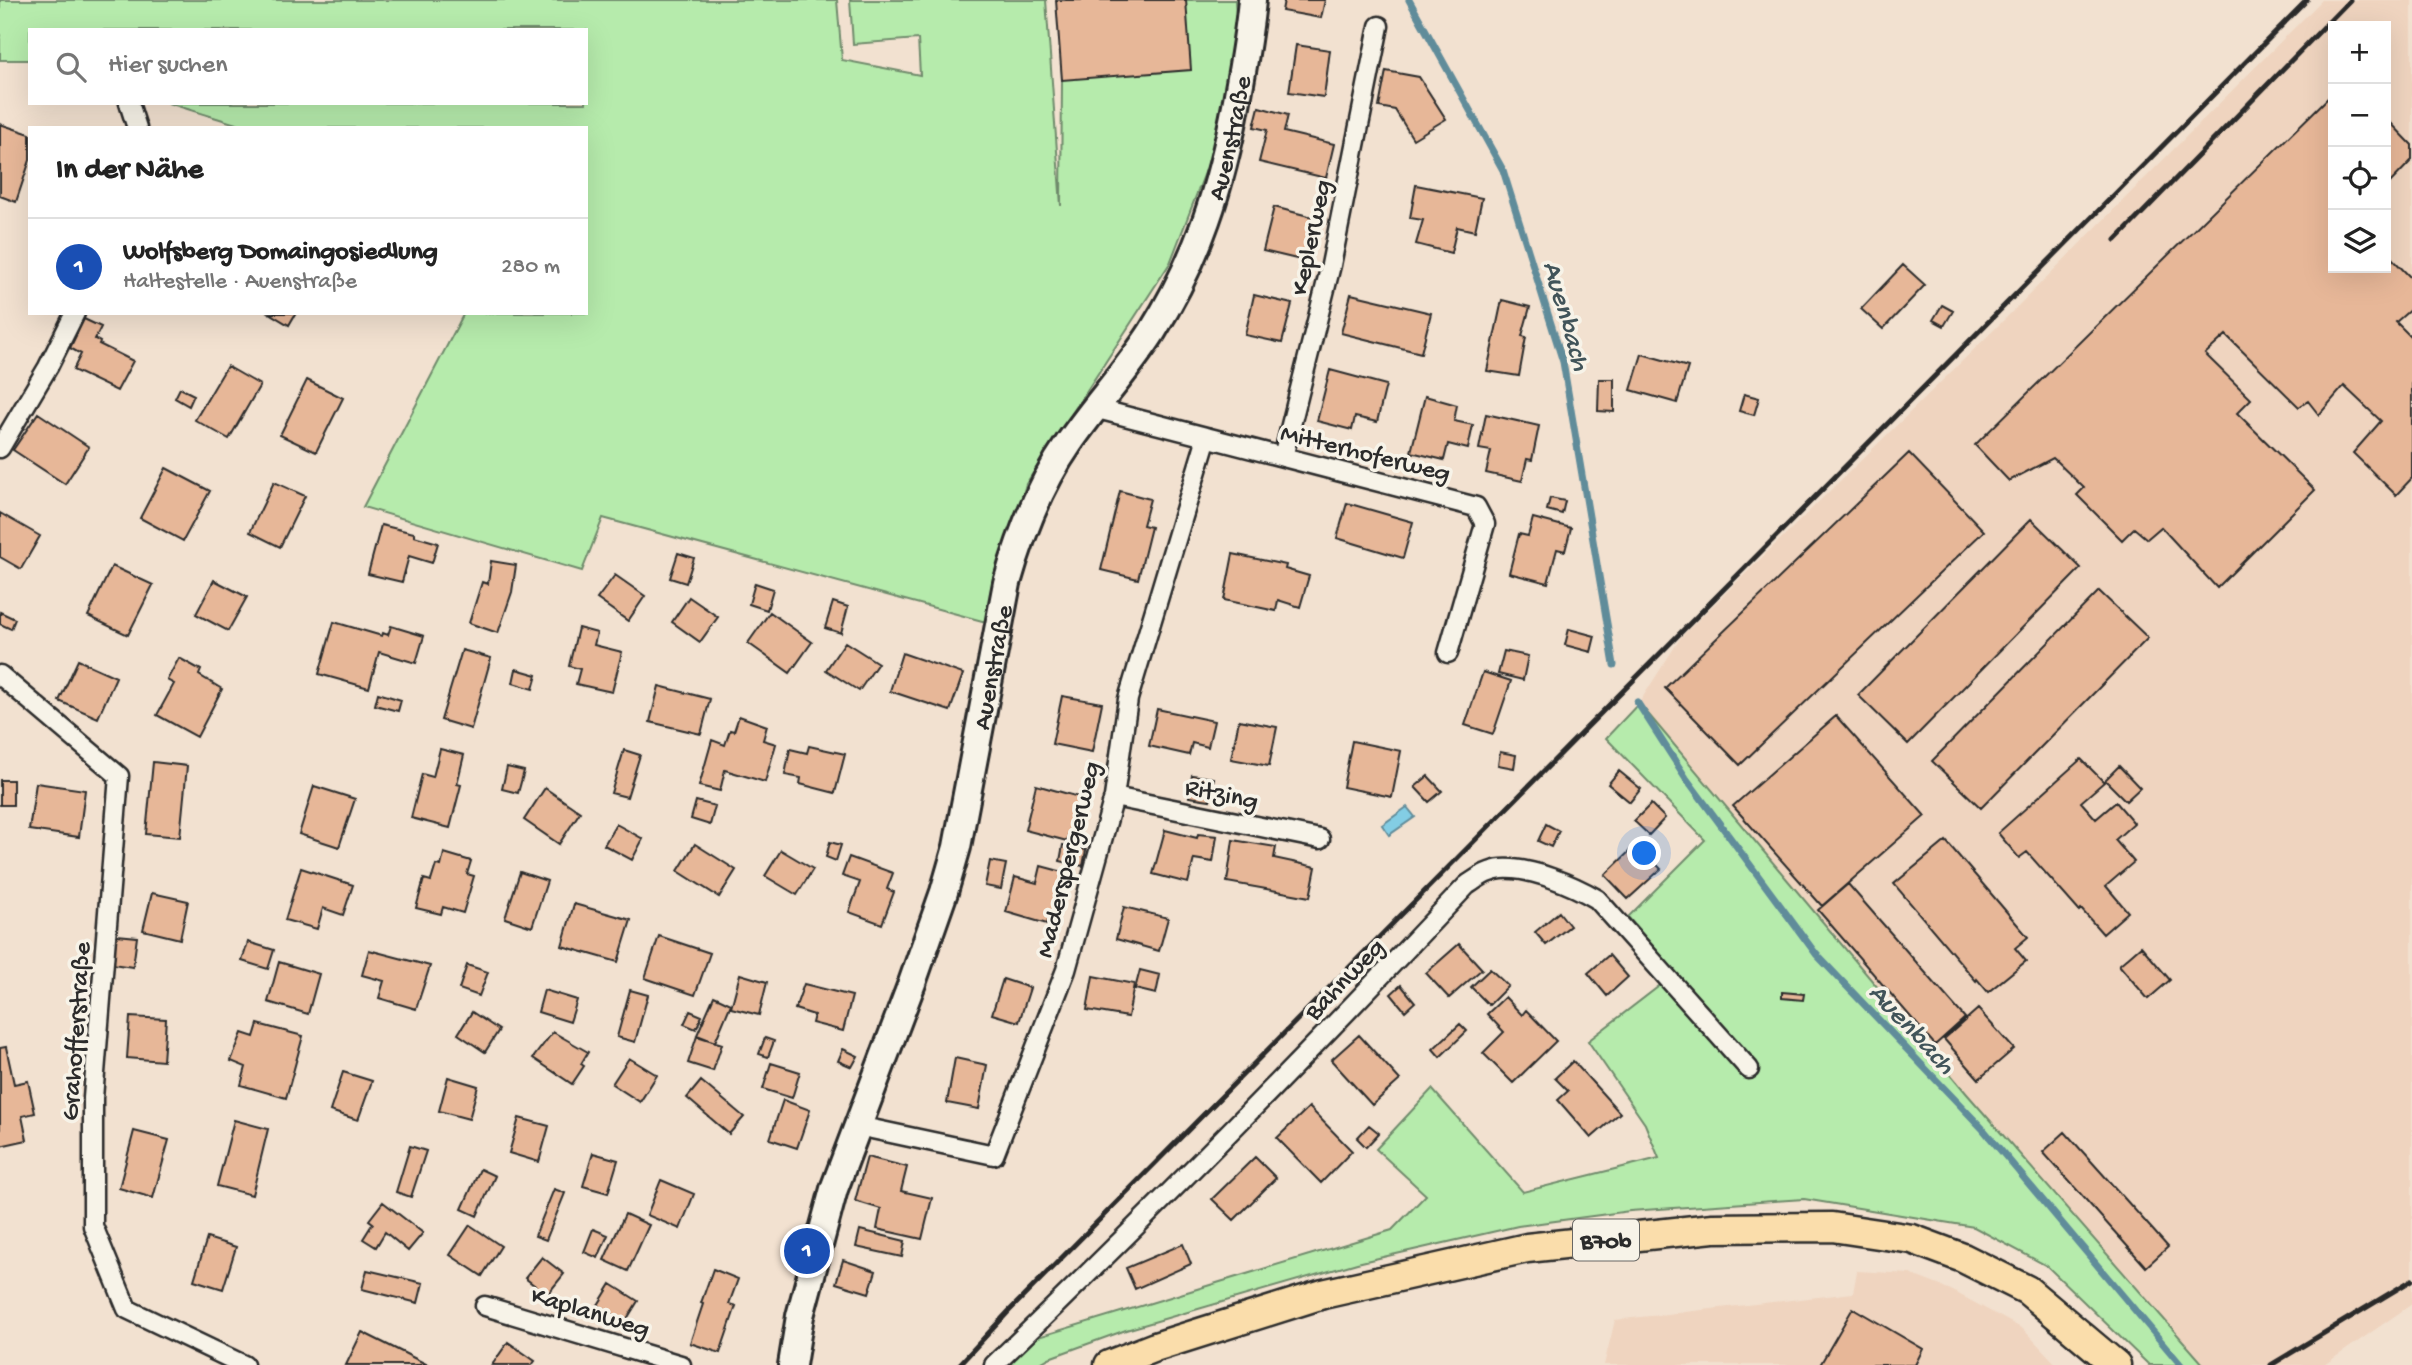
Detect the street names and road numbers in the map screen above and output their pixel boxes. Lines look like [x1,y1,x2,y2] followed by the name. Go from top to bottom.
[1203,73,1261,205] street label: Auenstraße
[1286,177,1341,299] street label: Keplerweg
[1277,419,1453,491] street label: Mitterhoferweg
[969,602,1023,733] street label: Auenstraße
[1031,759,1110,961] street label: Maderspergerweg
[1182,774,1261,819] street label: Ritzing
[1299,934,1393,1029] street label: Bahnweg
[57,940,100,1122] street label: Grahofferstraße
[1573,1220,1639,1260] road number: B70b
[527,1282,653,1347] street label: Kaplanweg

